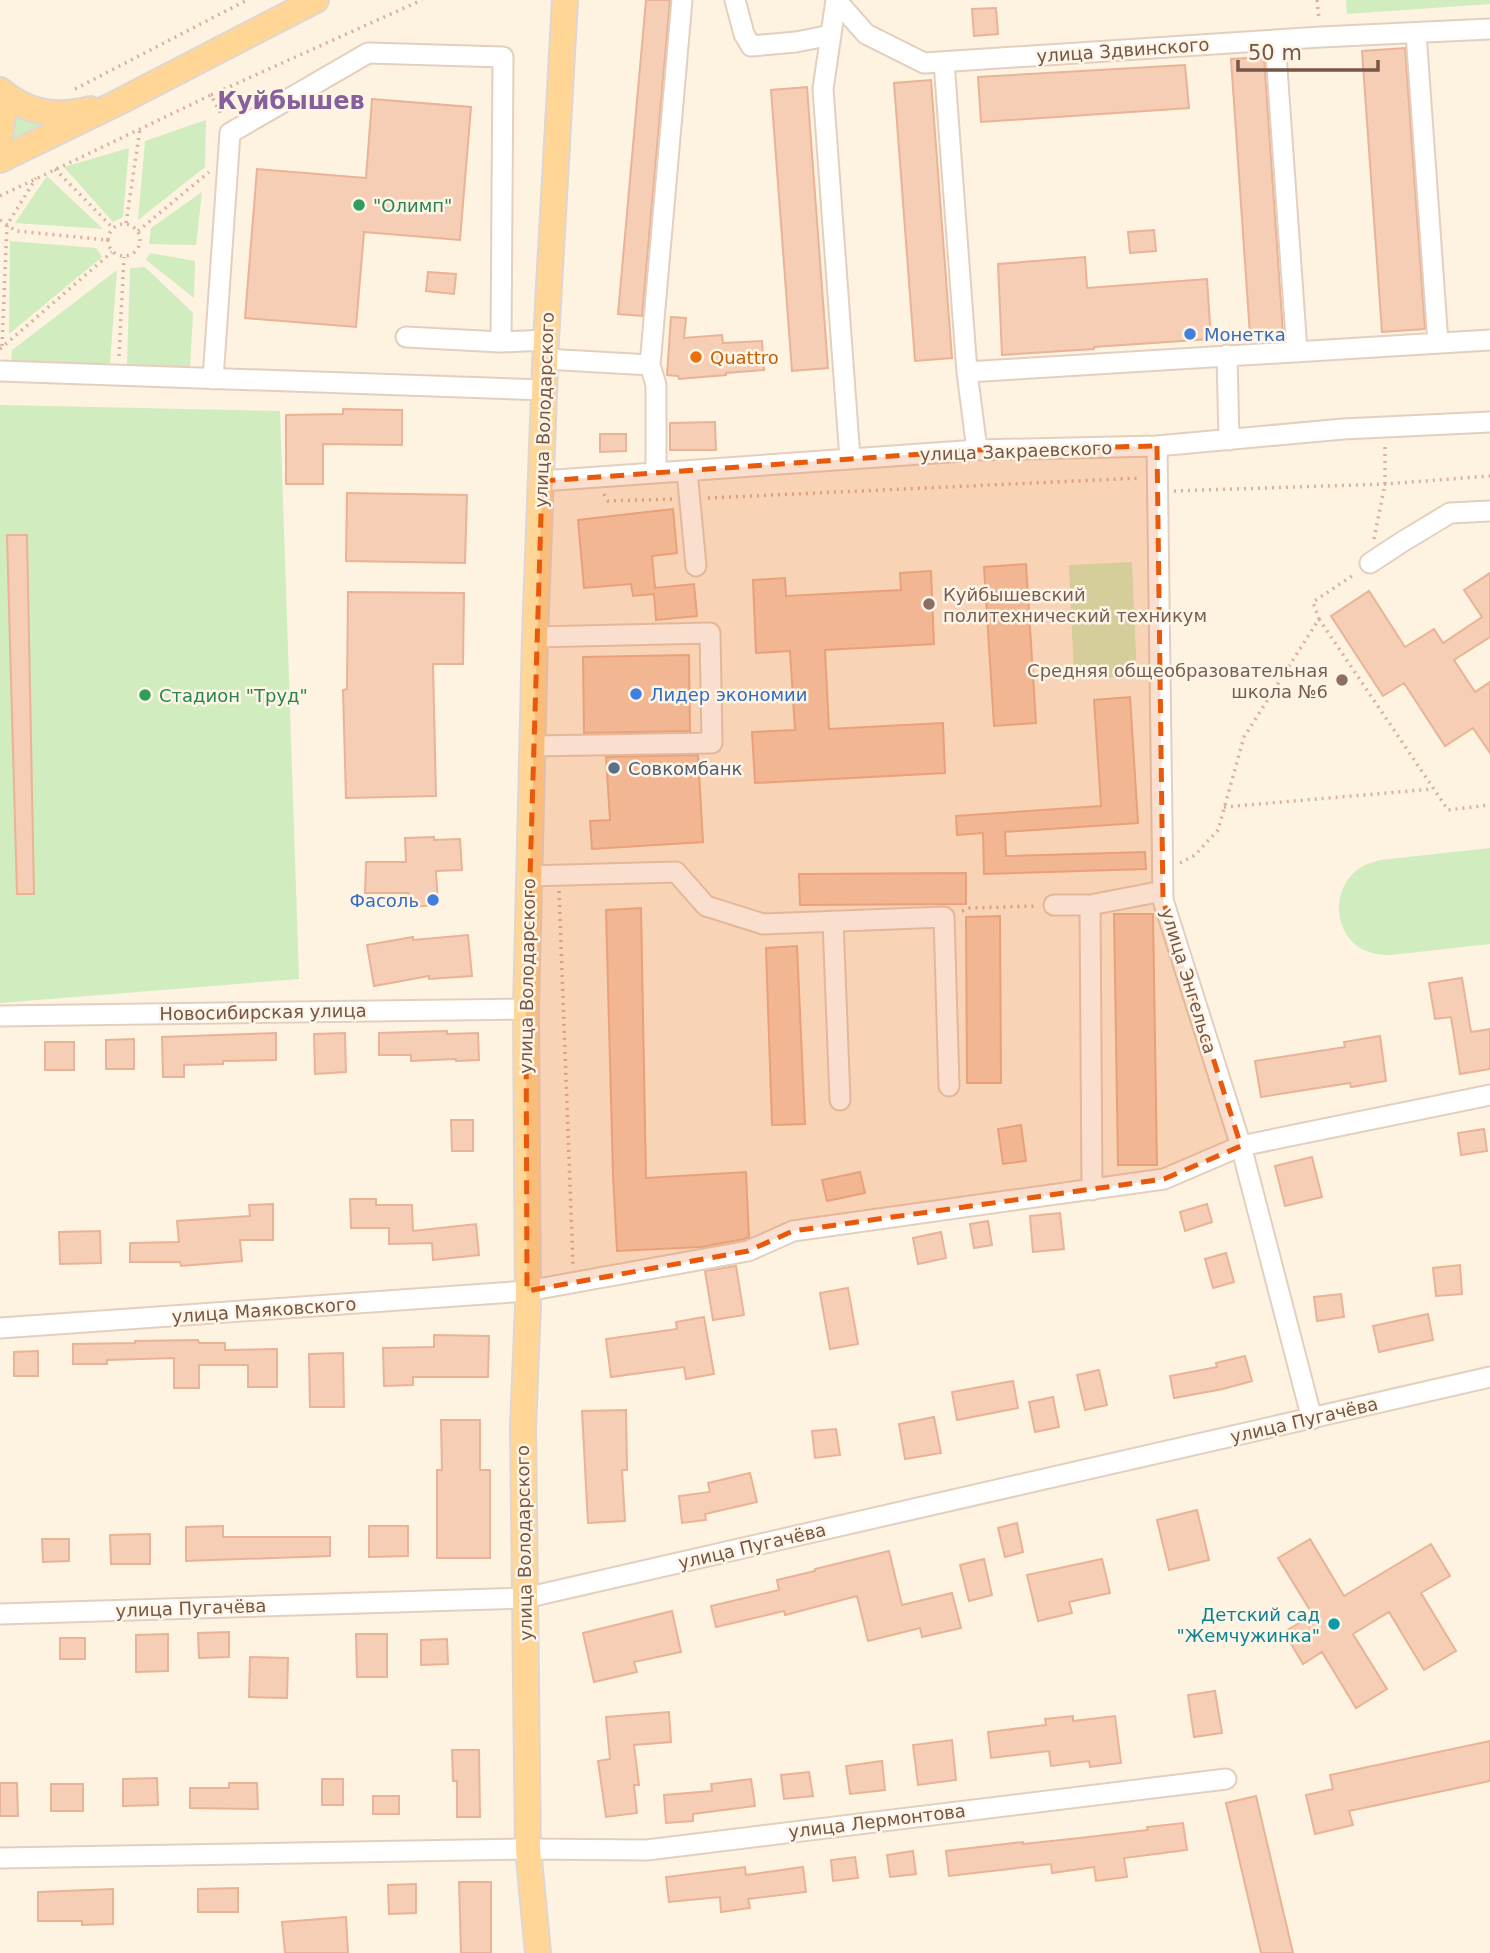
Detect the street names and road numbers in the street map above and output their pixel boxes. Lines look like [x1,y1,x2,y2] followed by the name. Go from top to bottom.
[1036,33,1210,67] street label: улица Здвинского
[530,312,558,508] street label: улица Володарского
[919,437,1113,465] street label: улица Закраевского
[515,878,539,1074] street label: улица Володарского
[1157,906,1221,1056] street label: улица Энгельса
[159,1000,367,1024] street label: Новосибирская улица
[171,1293,357,1327] street label: улица Маяковского
[1228,1393,1380,1447] street label: улица Пугачёва
[512,1445,536,1641] street label: улица Володарского
[676,1519,828,1573] street label: улица Пугачёва
[115,1595,267,1621] street label: улица Пугачёва
[787,1800,967,1842] street label: улица Лермонтова

